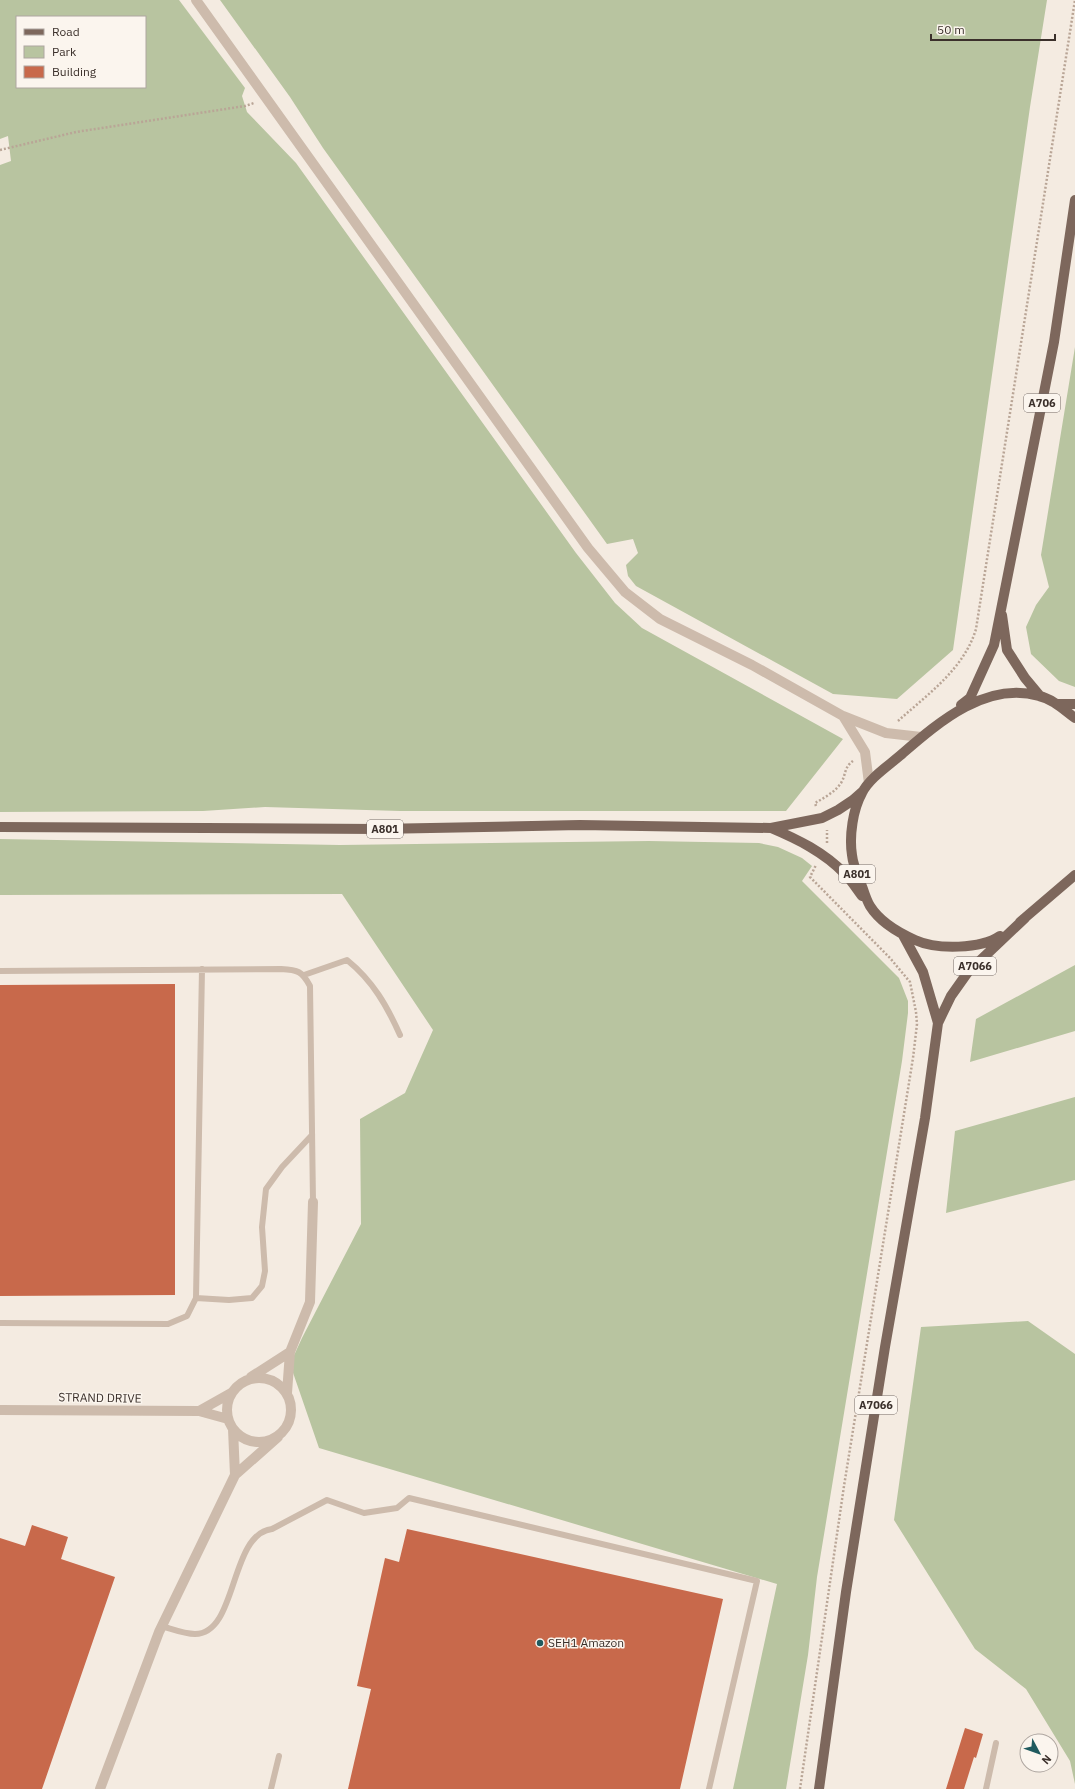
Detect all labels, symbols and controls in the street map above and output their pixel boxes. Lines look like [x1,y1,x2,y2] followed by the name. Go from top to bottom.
[16,16,146,88] legend
[931,16,1055,42] scale bar
[937,22,965,37] text: 50 m
[52,24,80,39] text: Road
[52,44,77,59] text: Park
[52,64,97,79] text: Building
[1024,394,1060,412] road number: A706
[367,820,403,838] road number: A801
[839,865,875,883] road number: A801
[954,957,996,975] road number: A7066
[58,1389,142,1406] street label: STRAND DRIVE
[855,1396,897,1414] road number: A7066
[548,1635,624,1650] place label: SEH1 Amazon
[535,1638,545,1648] marker: SEH1 Amazon
[1019,1733,1059,1773] north arrow
[1039,1752,1054,1767] text: N

